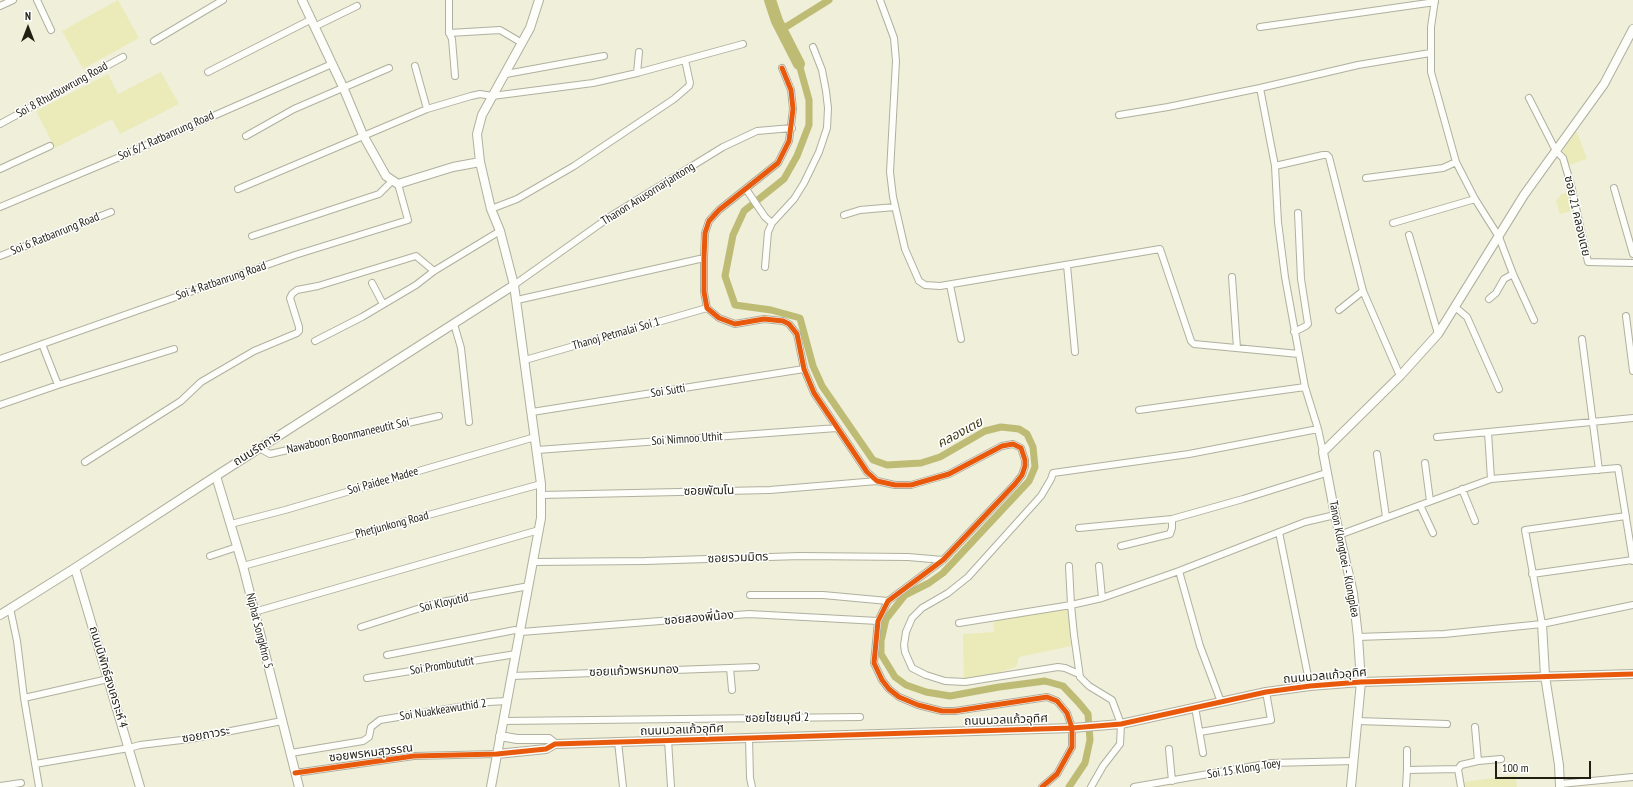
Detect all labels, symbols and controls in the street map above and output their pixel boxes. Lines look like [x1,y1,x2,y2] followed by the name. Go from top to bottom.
[8,8,48,48] north arrow
[25,9,31,23] text: N
[14,59,110,121] street label: Soi 8 Rhutbuwrung Road
[116,108,216,164] street label: Soi 6/1 Ratbanrung Road
[599,159,697,229] street label: Thanon Anusornarjantong
[1561,174,1593,258] street label: ซอย 21 คลองเตย
[8,210,102,258] street label: Soi 6 Ratbanrung Road
[174,259,268,303] street label: Soi 4 Ratbanrung Road
[570,315,662,353] street label: Thanoj Petmalai Soi 1
[650,381,686,401] street label: Soi Sutti
[934,414,986,452] water label: คลองเตย
[285,415,411,457] street label: Nawaboon Boonmaneeutit Soi
[231,429,283,469] street label: ถนนรัถการ
[651,429,723,449] street label: Soi Nimnoo Uthit
[346,464,420,498] street label: Soi Paidee Madee
[683,483,735,499] street label: ซอยพัฒโน
[1326,500,1362,618] street label: Tanon Klongtoei - Klongplea
[354,508,430,542] street label: Phetjunkong Road
[707,550,769,566] street label: ซอยรวมมิตร
[418,590,470,616] street label: Soi Kloyutid
[243,592,275,670] street label: Niphat Songkhro 5
[664,608,734,628] street label: ซอยสองพี่น้อง
[86,625,130,729] street label: ถนนนิพัทธ์สงเคราะห์ 4
[409,654,475,678] street label: Soi Prombututit
[589,662,679,680] street label: ซอยแก้วพรหมทอง
[1283,665,1367,687] street label: ถนนนวลแก้วอุทิศ
[399,696,487,724] street label: Soi Nuakkeawuthid 2
[745,710,809,726] street label: ซอยไชยมุณี 2
[964,711,1048,729] street label: ถนนนวลแก้วอุทิศ
[640,721,724,739] street label: ถนนนวลแก้วอุทิศ
[181,724,231,746] street label: ซอยถาวระ
[328,741,414,765] street label: ซอยพรหมสุวรรณ
[1497,753,1593,779] scale bar
[1206,756,1282,782] street label: Soi 15 Klong Toey
[1502,760,1529,775] text: 100 m

